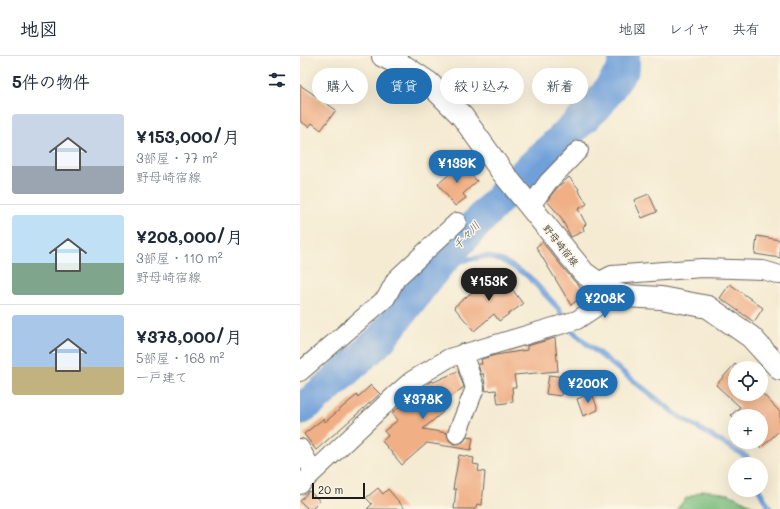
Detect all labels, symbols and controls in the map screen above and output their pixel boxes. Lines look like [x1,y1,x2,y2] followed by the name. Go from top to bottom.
[20,16,58,41] text: 地図
[619,19,647,38] text: 地図
[669,19,710,38] text: レイヤ
[732,19,760,38] text: 共有
[312,68,368,104] chip: 購入
[376,68,432,104] chip: 賃貸
[440,68,524,104] chip: 絞り込み
[532,68,588,104] chip: 新着
[266,69,288,91] icon: filters
[12,70,90,92] text: 5件の物件
[136,125,240,147] text: ¥153,000/月
[44,130,92,178] icon: home
[136,149,218,166] text: 3部屋 · 77 m²
[429,150,485,184] pin: ¥139K
[438,154,476,171] text: ¥139K
[136,168,201,185] text: 野母崎宿線
[449,218,483,252] water label: 千々川
[540,221,582,269] street label: 野母崎宿線
[136,225,243,247] text: ¥208,000/月
[44,231,92,279] icon: home
[136,249,223,266] text: 3部屋 · 110 m²
[136,268,201,285] text: 野母崎宿線
[461,268,517,302] pin: ¥153K
[470,272,508,289] text: ¥153K
[577,285,633,319] pin: ¥208K
[585,289,625,306] text: ¥208K
[136,325,242,347] text: ¥378,000/月
[44,331,92,379] icon: home
[136,349,225,366] text: 5部屋 · 168 m²
[728,361,768,497] map controls
[728,361,768,401] button: locate
[136,368,188,385] text: 一戸建て
[560,370,616,404] pin: ¥200K
[567,374,609,391] text: ¥200K
[395,386,451,420] pin: ¥378K
[403,390,443,407] text: ¥378K
[728,409,768,449] button: +
[728,457,768,497] button: −
[312,481,365,500] scale bar
[318,482,343,497] text: 20 m

